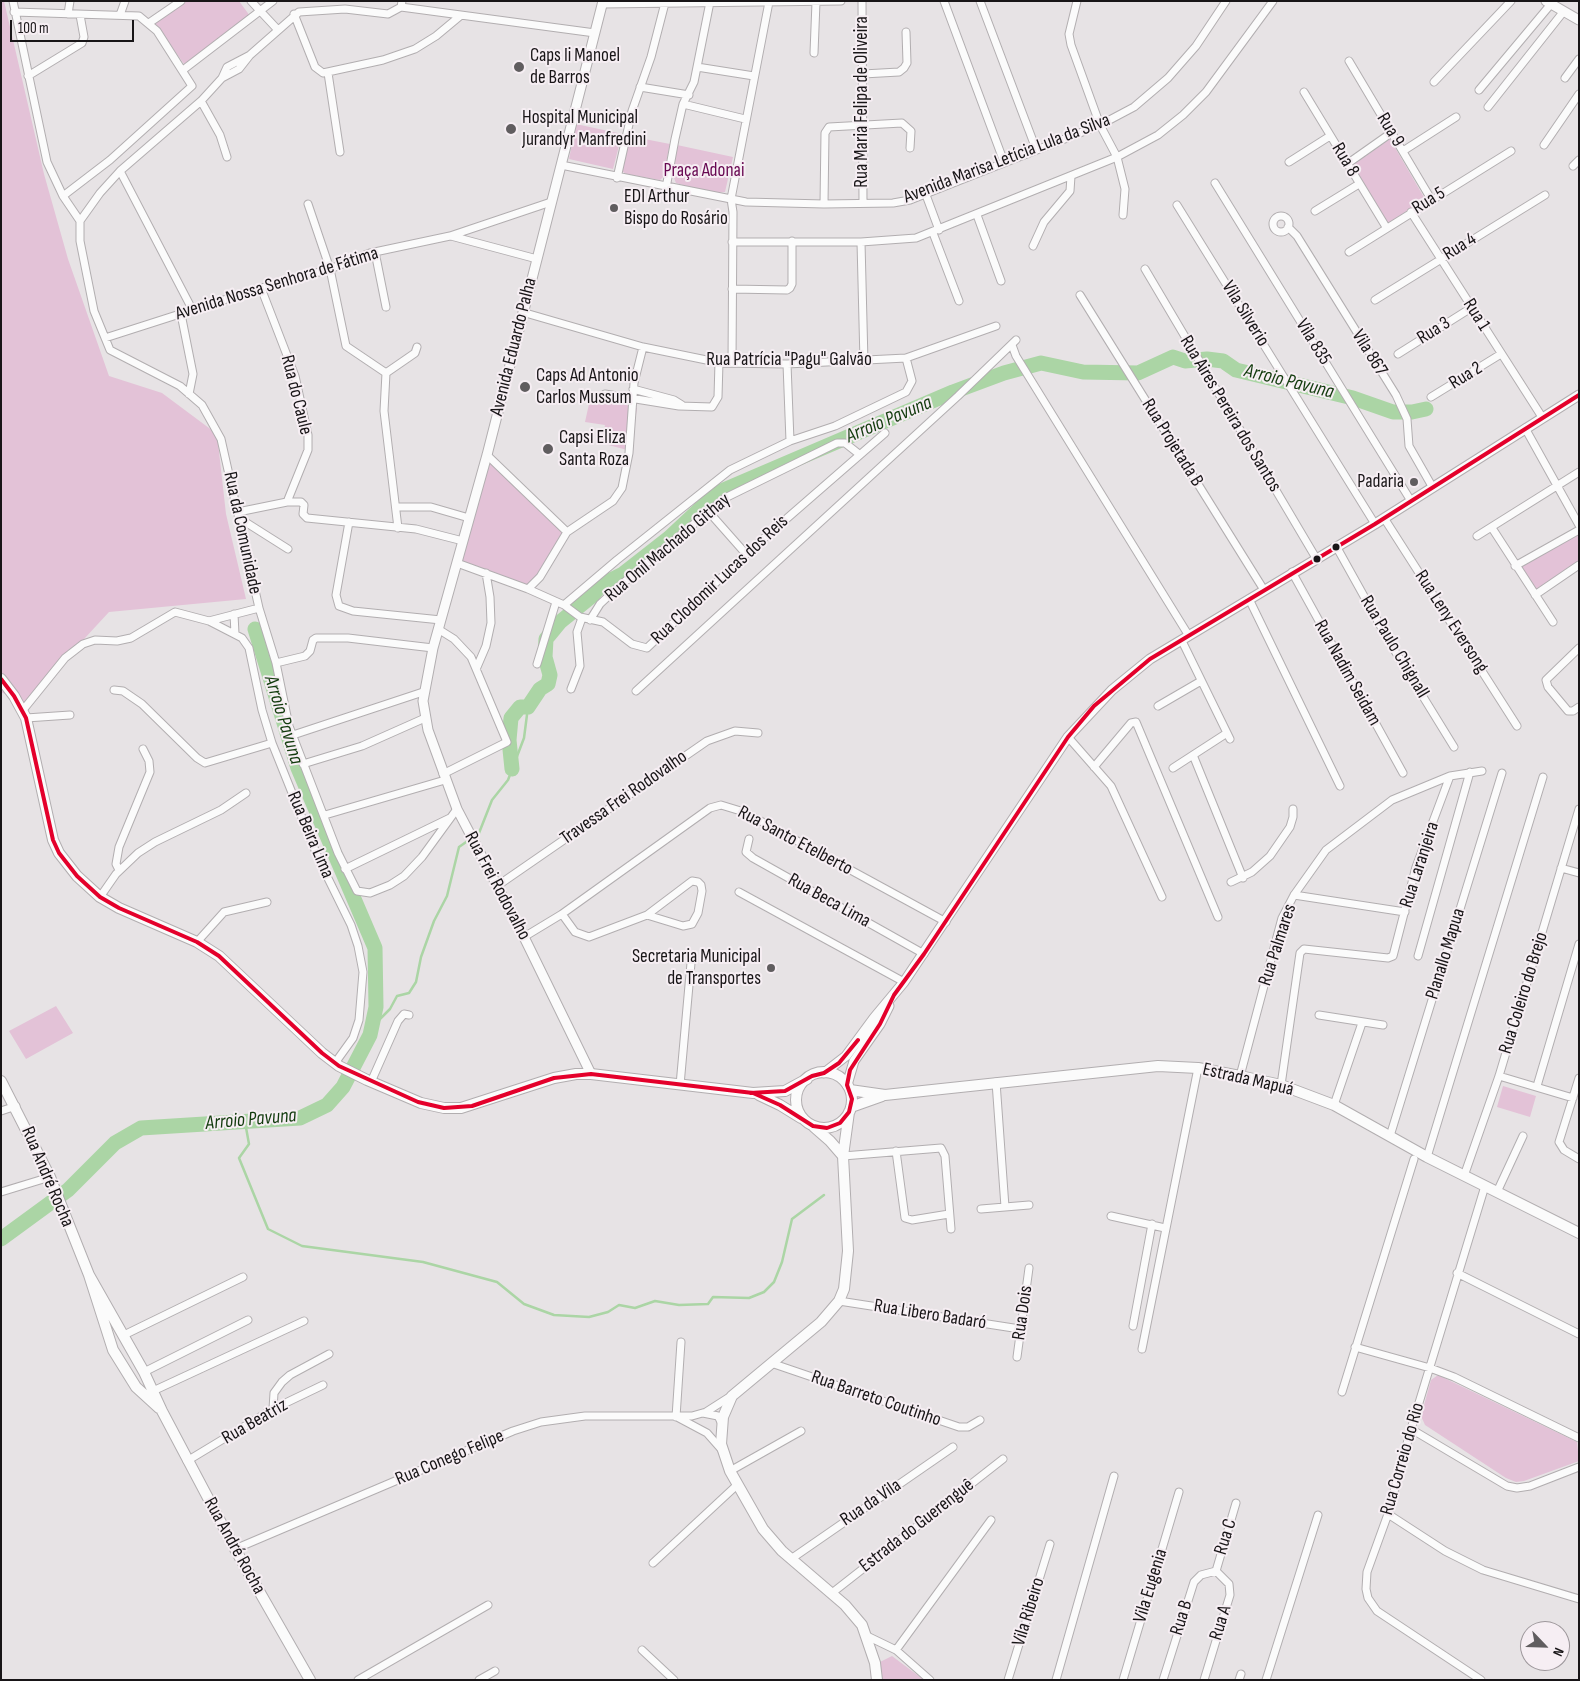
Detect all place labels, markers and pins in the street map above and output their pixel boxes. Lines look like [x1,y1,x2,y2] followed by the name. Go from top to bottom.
[530,45,620,89] place label: Caps Ii Manoel de Barros
[512,60,526,74] marker: Caps Ii Manoel de Barros
[522,107,646,151] place label: Hospital Municipal Jurandyr Manfredini
[504,122,518,136] marker: Hospital Municipal Jurandyr Manfredini
[624,186,728,230] place label: EDI Arthur Bispo do Rosário
[608,202,620,214] marker: EDI Arthur Bispo do Rosário
[536,365,639,409] place label: Caps Ad Antonio Carlos Mussum
[518,380,532,394] marker: Caps Ad Antonio Carlos Mussum
[559,427,629,471] place label: Capsi Eliza Santa Roza
[541,442,555,456] marker: Capsi Eliza Santa Roza
[1357,471,1404,493] place label: Padaria
[1408,476,1420,488] marker: Padaria
[1331,542,1341,552] unlabelled marker
[1312,554,1322,564] unlabelled marker
[632,946,761,990] place label: Secretaria Municipal de Transportes
[765,962,777,974] marker: Secretaria Municipal de Transportes

